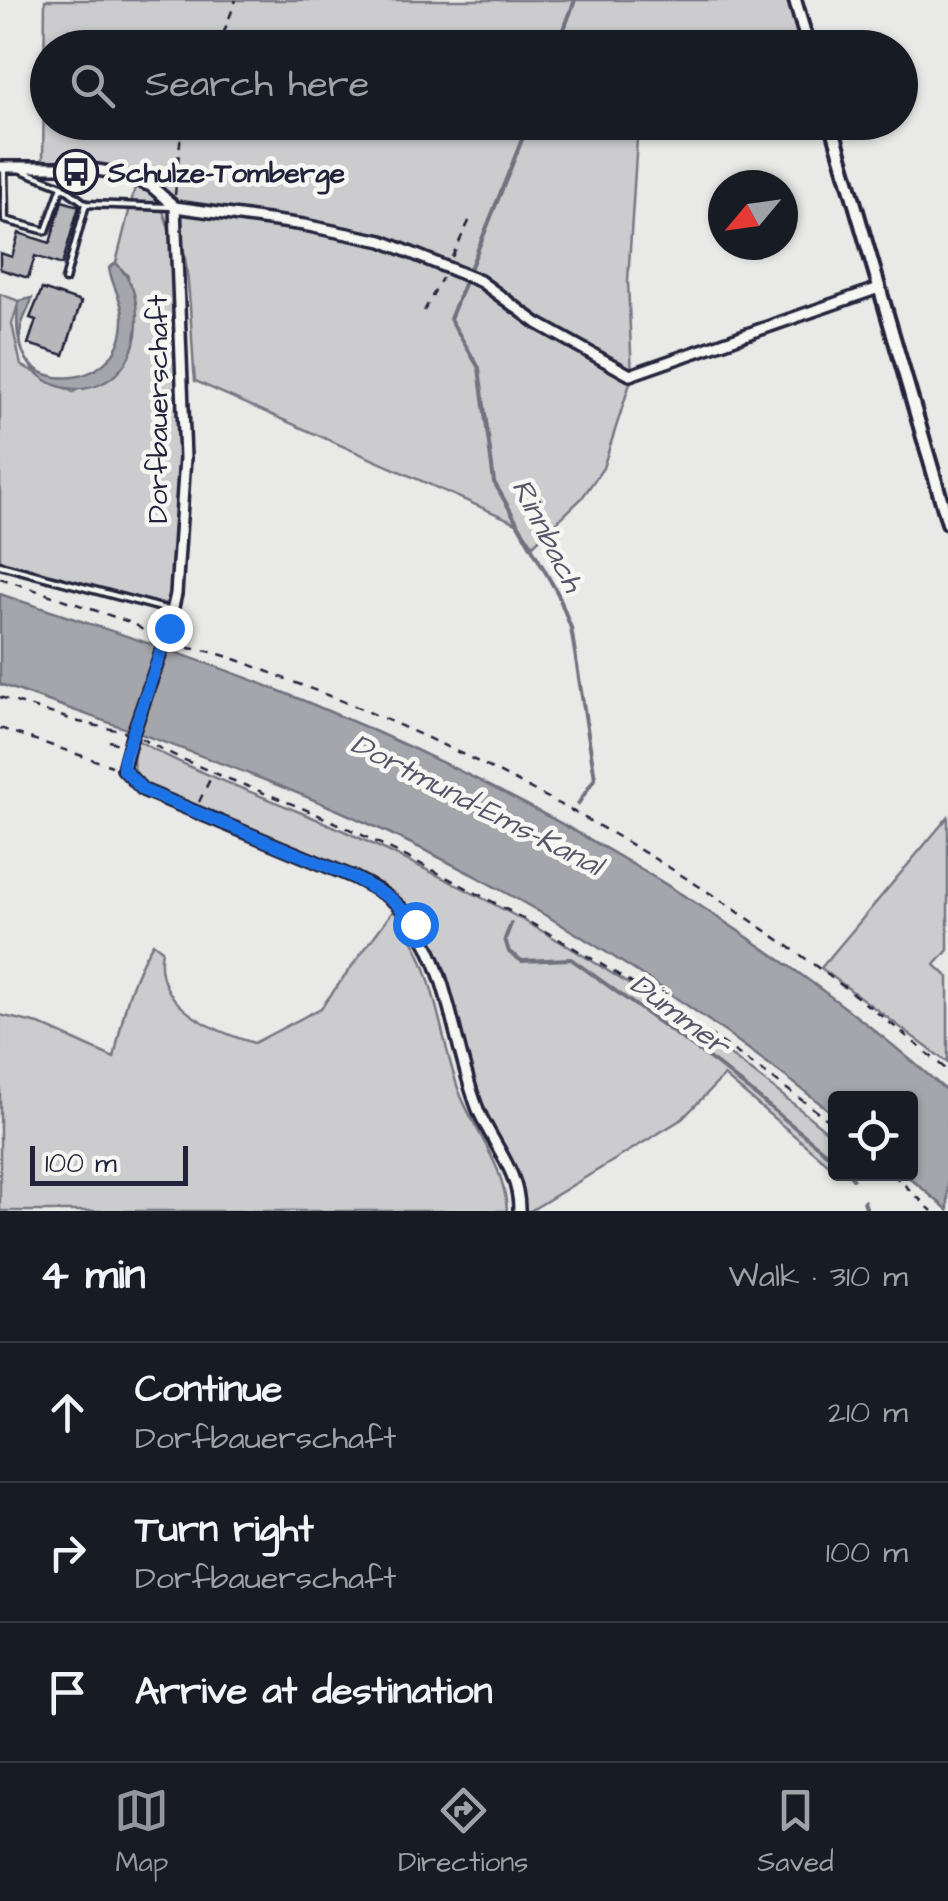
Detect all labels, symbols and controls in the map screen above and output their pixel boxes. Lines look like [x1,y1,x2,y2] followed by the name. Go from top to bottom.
[30,30,918,140] search box
[65,58,120,113] icon: search
[145,59,369,111] text: Search here
[53,149,99,195] bus stop icon: Schulze-Tomberge
[107,154,345,195] place label: Schulze-Tomberge
[708,170,798,260] north arrow
[139,294,178,523] street label: Dorfbauerschaft
[501,472,594,600] water label: Rinnbach
[147,606,193,652] route end
[344,723,612,888] water label: Dortmund-Ems-Kanal
[393,902,439,948] route start
[621,964,740,1068] water label: Dümmer
[828,1091,918,1181] map controls
[828,1091,918,1181] button: locate
[30,1141,188,1186] scale bar
[45,1144,117,1183] text: 100 m
[40,1247,145,1305] text: 4 min
[729,1254,908,1299] text: Walk · 310 m
[135,1364,282,1416] text: Continue
[40,1385,95,1440] icon: ahead
[828,1390,908,1435] text: 210 m
[135,1416,396,1461] text: Dorfbauerschaft
[135,1504,314,1556] text: Turn right
[40,1525,95,1580] icon: right
[826,1530,908,1575] text: 100 m
[135,1556,396,1601] text: Dorfbauerschaft
[40,1665,95,1720] icon: arrive
[135,1666,492,1718] text: Arrive at destination
[114,1783,169,1882] tab: Map
[398,1783,528,1882] tab: Directions
[757,1783,834,1882] tab: Saved

